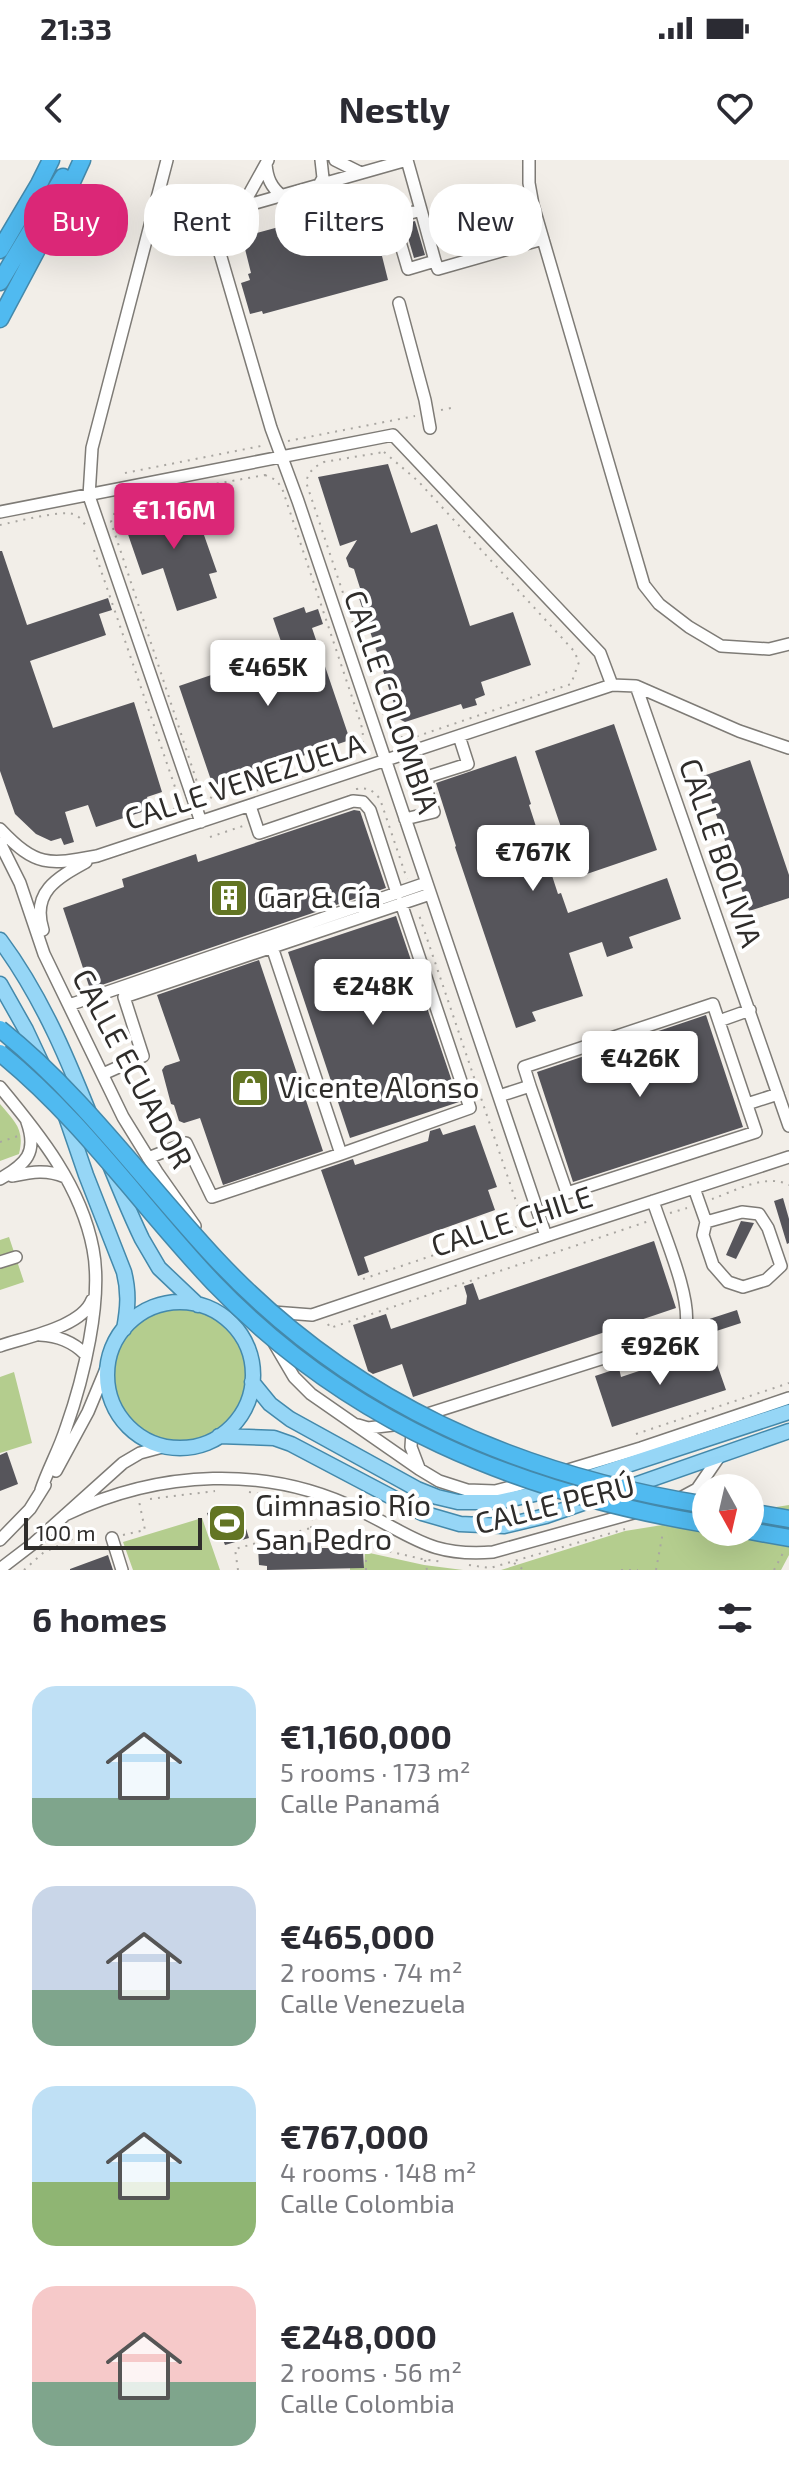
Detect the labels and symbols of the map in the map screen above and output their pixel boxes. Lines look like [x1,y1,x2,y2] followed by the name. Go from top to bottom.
[109,483,239,551] pin: €1.16M
[338,585,448,818] street label: CALLE COLOMBIA
[212,640,324,708] pin: €465K
[120,724,369,836] street label: CALLE VENEZUELA
[673,753,771,952] street label: CALLE BOLIVIA
[477,825,589,893] pin: €767K
[208,877,250,919] building icon: Gar & Cía
[257,878,381,914] place label: Gar & Cía
[317,959,429,1027] pin: €248K
[66,962,201,1174] street label: CALLE ECUADOR
[584,1031,696,1099] pin: €426K
[229,1067,271,1109] shop icon: Vicente Alonso
[278,1068,480,1104] place label: Vicente Alonso
[426,1177,597,1263] street label: CALLE CHILE
[604,1319,716,1387] pin: €926K
[471,1466,638,1540] street label: CALLE PERÚ
[692,1474,764,1546] north arrow
[255,1486,431,1556] place label: Gimnasio Río San Pedro
[206,1502,248,1544] sports icon: Gimnasio Río San Pedro
[24,1514,202,1550] scale bar

